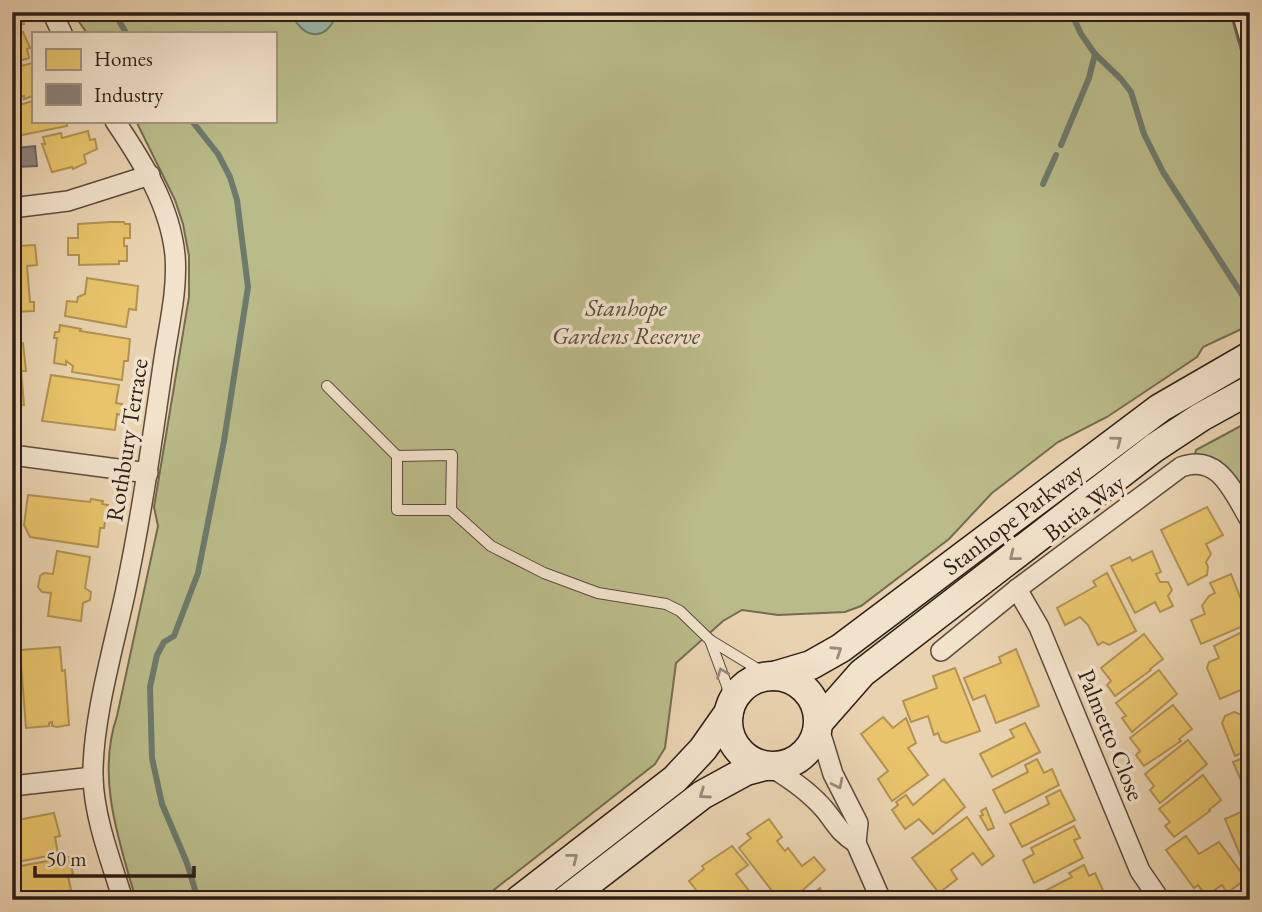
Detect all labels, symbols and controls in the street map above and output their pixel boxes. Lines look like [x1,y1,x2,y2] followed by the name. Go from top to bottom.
[32,32,276,122] legend
[94,45,153,72] text: Homes
[94,81,164,108] text: Industry
[552,292,701,351] park label: Stanhope Gardens Reserve
[98,356,155,524] street label: Rothbury Terrace
[1109,437,1122,449] one-way arrow
[936,455,1090,582] street label: Stanhope Parkway
[1037,467,1131,548] street label: Butia Way
[1009,547,1022,560] one-way arrow
[829,646,842,659] one-way arrow
[1071,665,1152,805] street label: Palmetto Close
[716,668,730,680] one-way arrow
[829,777,843,789] one-way arrow
[699,786,712,798] one-way arrow
[35,835,194,879] scale bar
[46,845,87,872] text: 50 m
[565,853,578,866] one-way arrow

